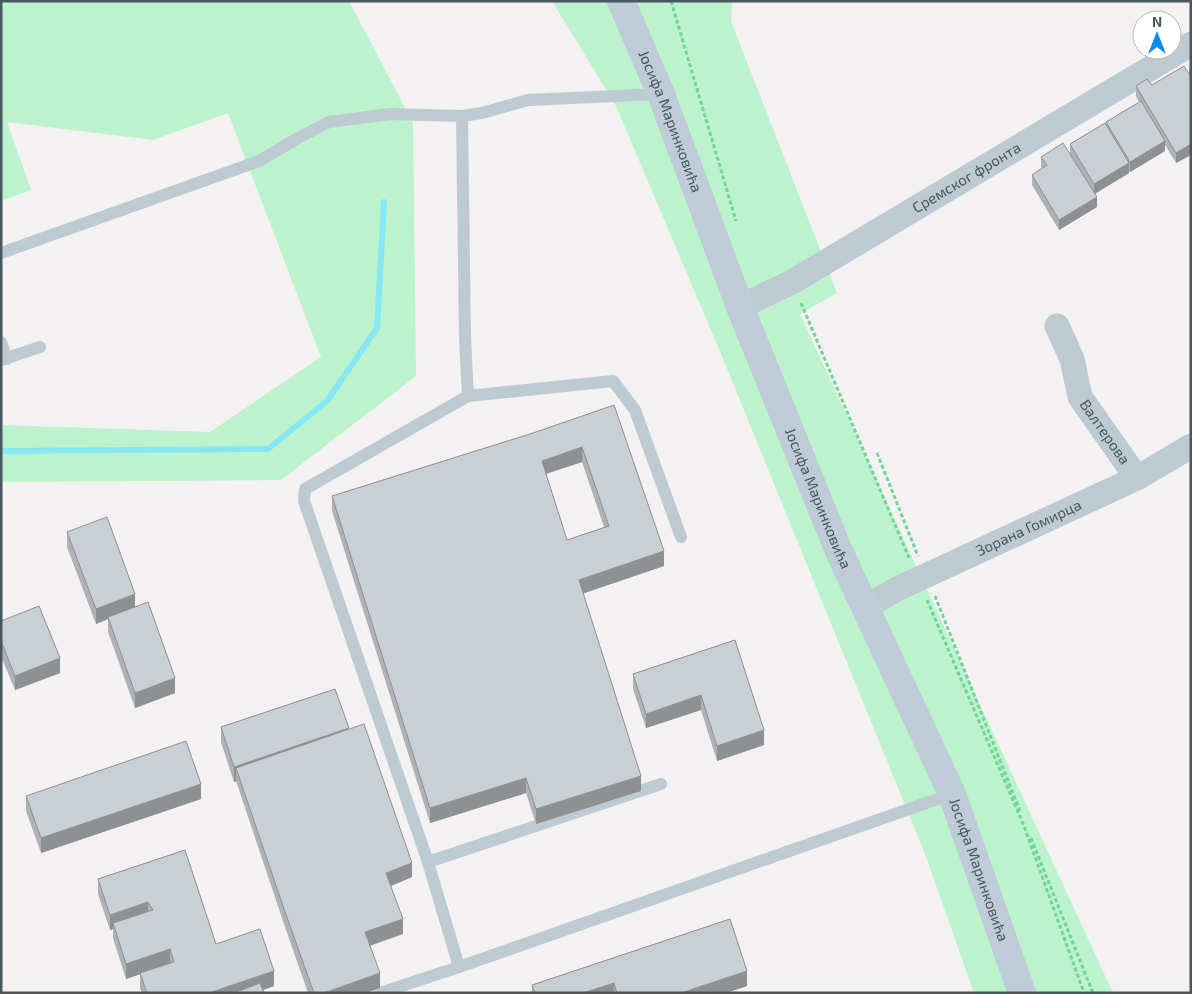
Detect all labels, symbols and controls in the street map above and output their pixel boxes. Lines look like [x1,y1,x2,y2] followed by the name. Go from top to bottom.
[1132,10,1182,60] north arrow
[1152,13,1162,30] text: N
[635,47,707,194] street label: Јосифа Маринковића
[909,138,1024,216] street label: Сремског фронта
[1076,396,1135,467] street label: Валтерова
[782,425,856,571] street label: Јосифа Маринковића
[973,495,1084,559] street label: Зорана Гомирца
[946,795,1013,944] street label: Јосифа Маринковића

